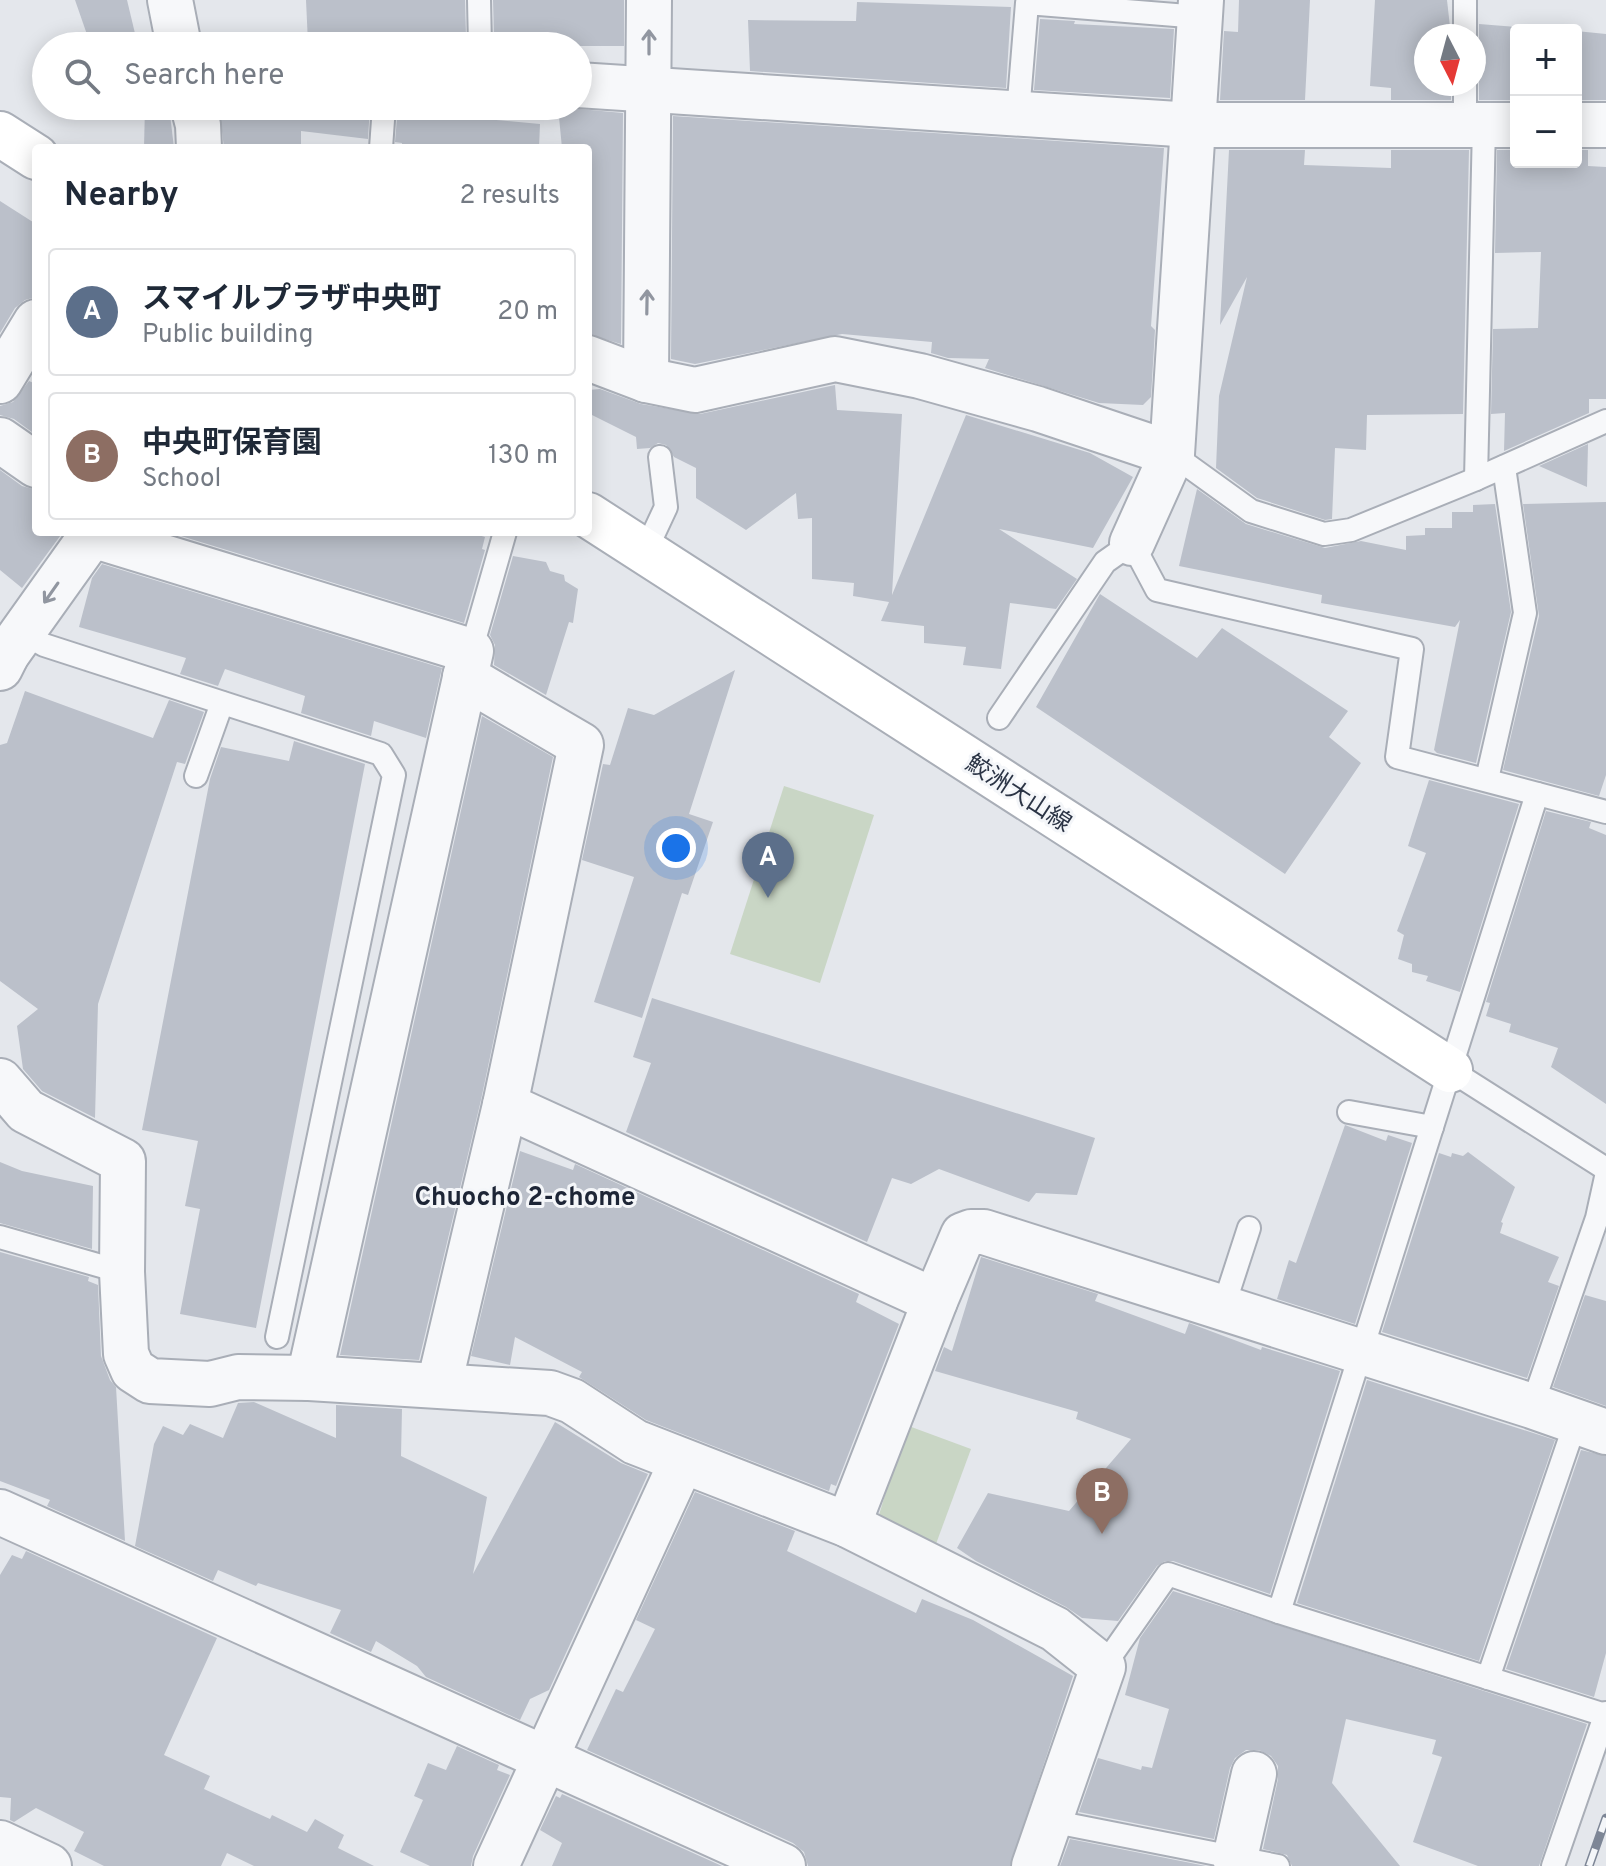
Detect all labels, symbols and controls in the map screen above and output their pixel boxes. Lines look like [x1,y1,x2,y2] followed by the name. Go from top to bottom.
[1414,24,1486,96] north arrow
[1510,24,1582,168] map controls
[1510,24,1582,96] button: +
[641,29,657,56] one-way arrow
[32,32,592,120] search box
[60,54,104,98] icon: search
[124,58,284,95] text: Search here
[1510,96,1582,168] button: −
[64,175,179,218] text: Nearby
[460,180,560,213] text: 2 results
[142,282,441,319] text: スマイルプラザ中央町
[639,289,655,316] one-way arrow
[83,296,101,329] text: A
[497,296,558,329] text: 20 m
[142,319,313,352] text: Public building
[142,426,322,463] text: 中央町保育園
[83,440,101,473] text: B
[488,440,558,473] text: 130 m
[142,463,221,496] text: School
[43,582,59,604] one-way arrow
[959,749,1076,840] street label: 鮫洲大山線
[656,828,696,868] your location
[742,832,794,898] pin: A
[414,1182,636,1215] district label: Chuocho 2-chome
[1076,1468,1128,1534] pin: B

